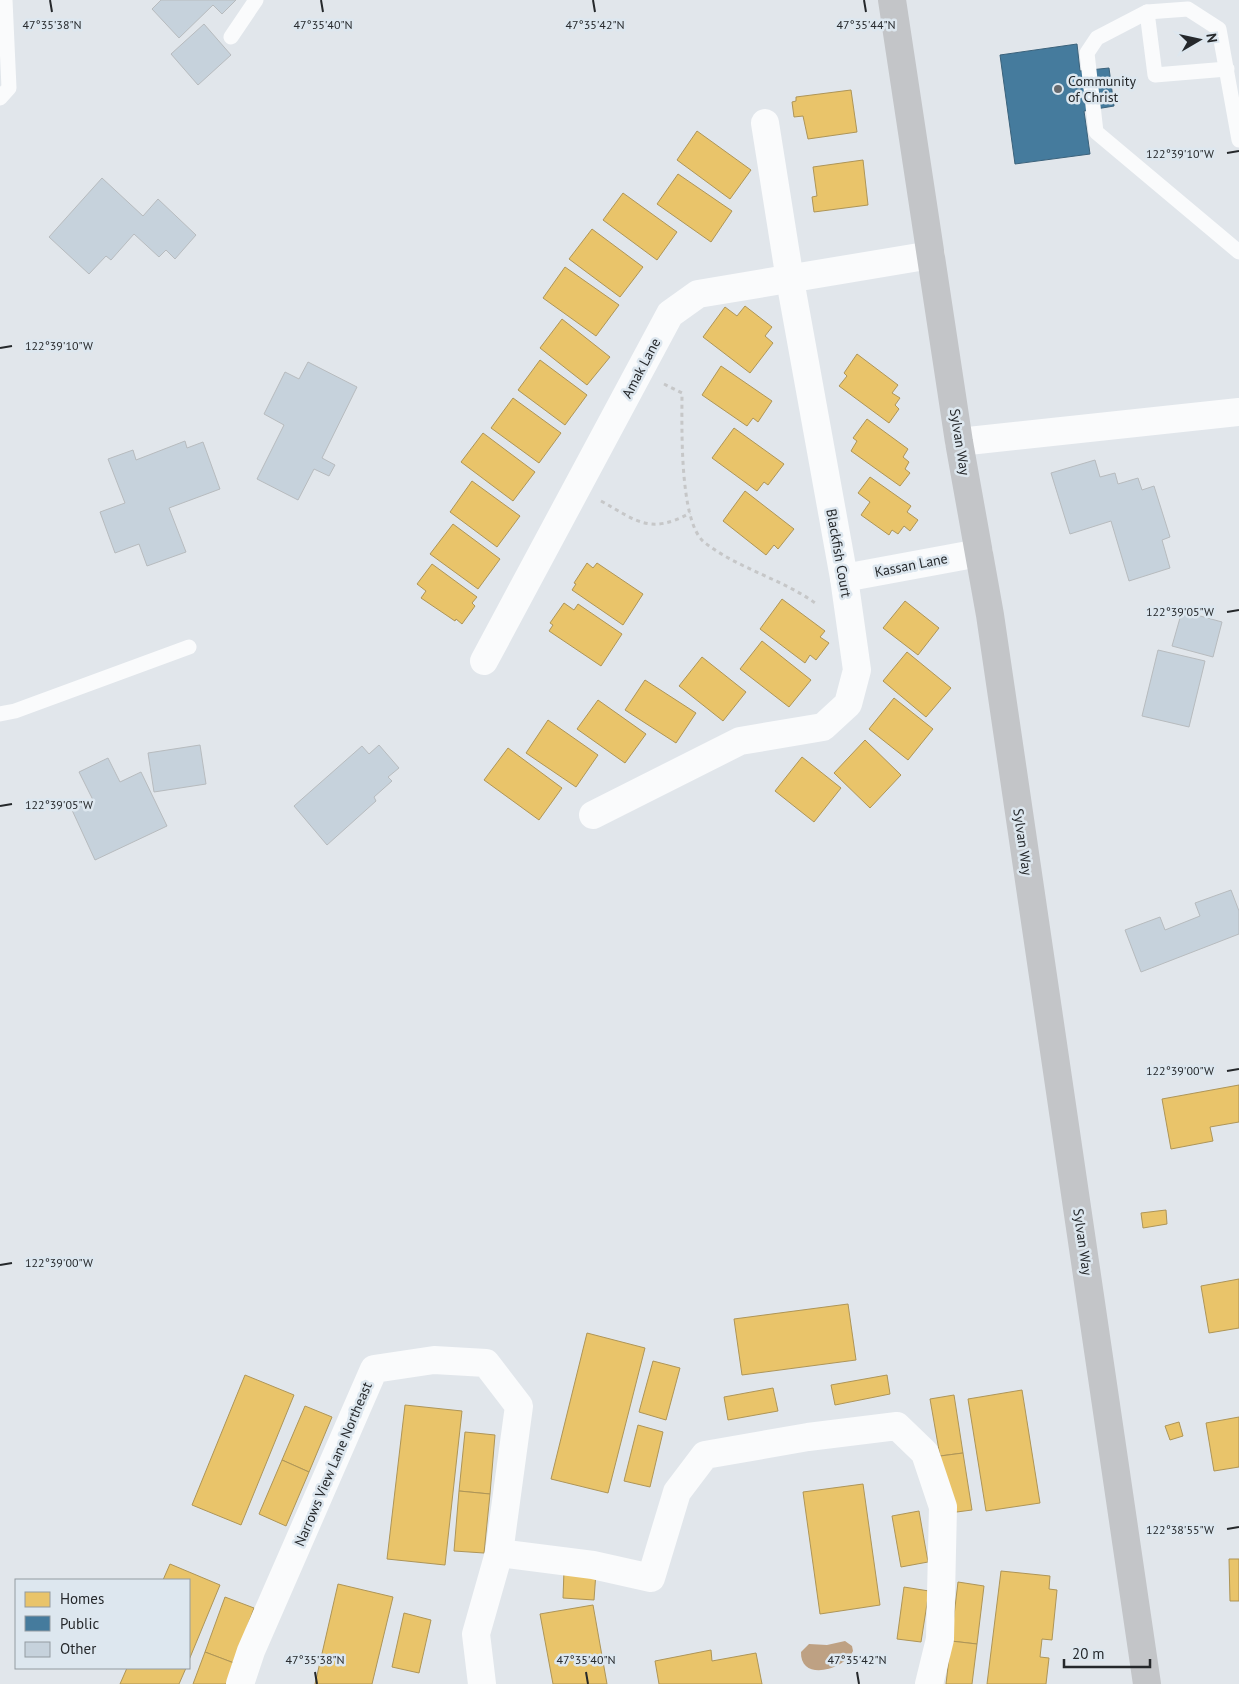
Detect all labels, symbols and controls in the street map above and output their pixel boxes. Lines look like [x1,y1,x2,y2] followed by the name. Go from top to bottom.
[1174,15,1224,65] north arrow
[22,17,82,32] text: 47°35'38"N
[293,17,353,32] text: 47°35'40"N
[565,17,625,32] text: 47°35'42"N
[836,17,896,32] text: 47°35'44"N
[1202,32,1221,44] text: N
[1068,72,1136,106] place label: Community of Christ
[1052,83,1064,95] marker: Community of Christ
[1146,146,1214,161] text: 122°39'10"W
[618,335,664,401] street label: Amak Lane
[25,338,93,353] text: 122°39'10"W
[946,407,974,477] street label: Sylvan Way
[822,507,856,599] street label: Blackfish Court
[873,549,949,581] street label: Kassan Lane
[1146,604,1214,619] text: 122°39'05"W
[25,797,93,812] text: 122°39'05"W
[1009,807,1037,877] street label: Sylvan Way
[1146,1063,1214,1078] text: 122°39'00"W
[1069,1207,1097,1277] street label: Sylvan Way
[25,1255,93,1270] text: 122°39'00"W
[290,1379,376,1549] street label: Narrows View Lane Northeast
[1146,1522,1214,1537] text: 122°38'55"W
[15,1579,190,1669] legend
[60,1589,104,1608] text: Homes
[60,1614,99,1633] text: Public
[1064,1636,1150,1668] scale bar
[60,1639,96,1658] text: Other
[1072,1644,1105,1663] text: 20 m
[285,1652,345,1667] text: 47°35'38"N
[556,1652,616,1667] text: 47°35'40"N
[827,1652,887,1667] text: 47°35'42"N

